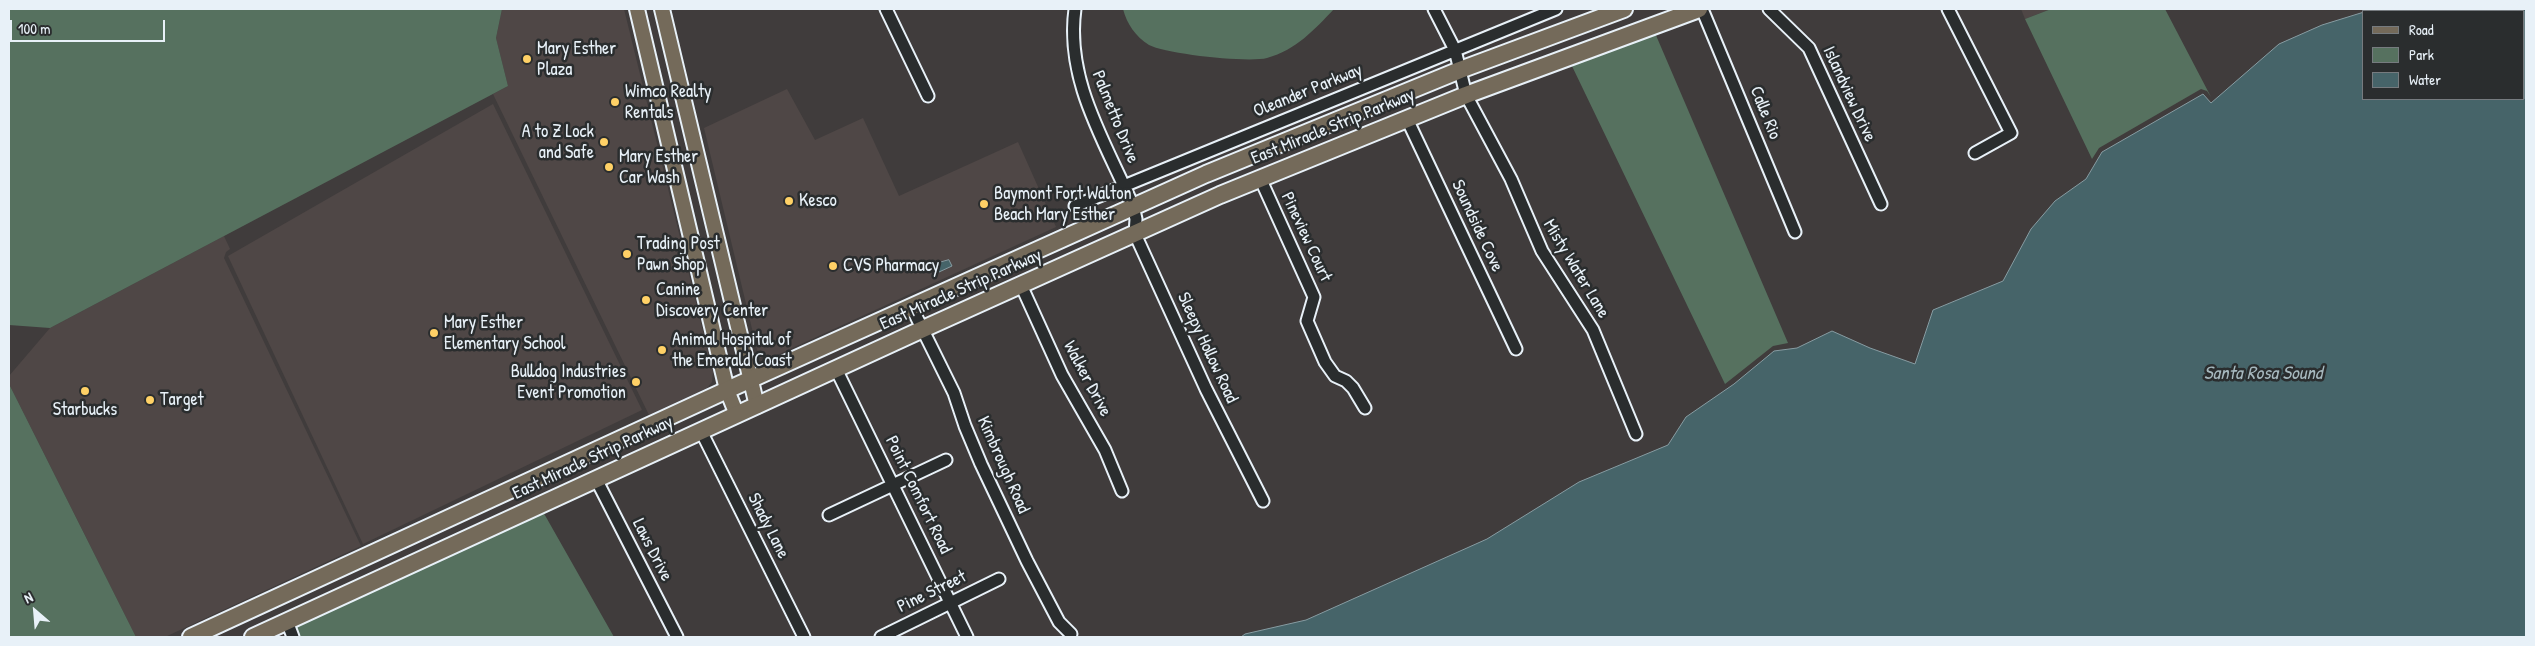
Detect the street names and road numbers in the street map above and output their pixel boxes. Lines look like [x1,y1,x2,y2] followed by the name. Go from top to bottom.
[1817,43,1881,145] street label: Islandview Drive
[1250,59,1366,123] street label: Oleander Parkway
[1087,68,1143,166] street label: Palmetto Drive
[1745,83,1785,143] street label: Calle Rio
[1248,84,1418,170] street label: East Miracle Strip Parkway
[1446,177,1508,275] street label: Soundside Cove
[1276,189,1336,285] street label: Pineview Court
[1538,216,1614,322] street label: Misty Water Lane
[877,245,1045,335] street label: East Miracle Strip Parkway
[1172,289,1242,407] street label: Sleepy Hollow Road
[1058,338,1116,420] street label: Walker Drive
[509,411,677,505] street label: East Miracle Strip Parkway
[972,413,1034,517] street label: Kimbrough Road
[880,433,956,557] street label: Point Comfort Road
[742,490,794,562] street label: Shady Lane
[627,515,677,585] street label: Laws Drive
[894,566,970,618] street label: Pine Street

